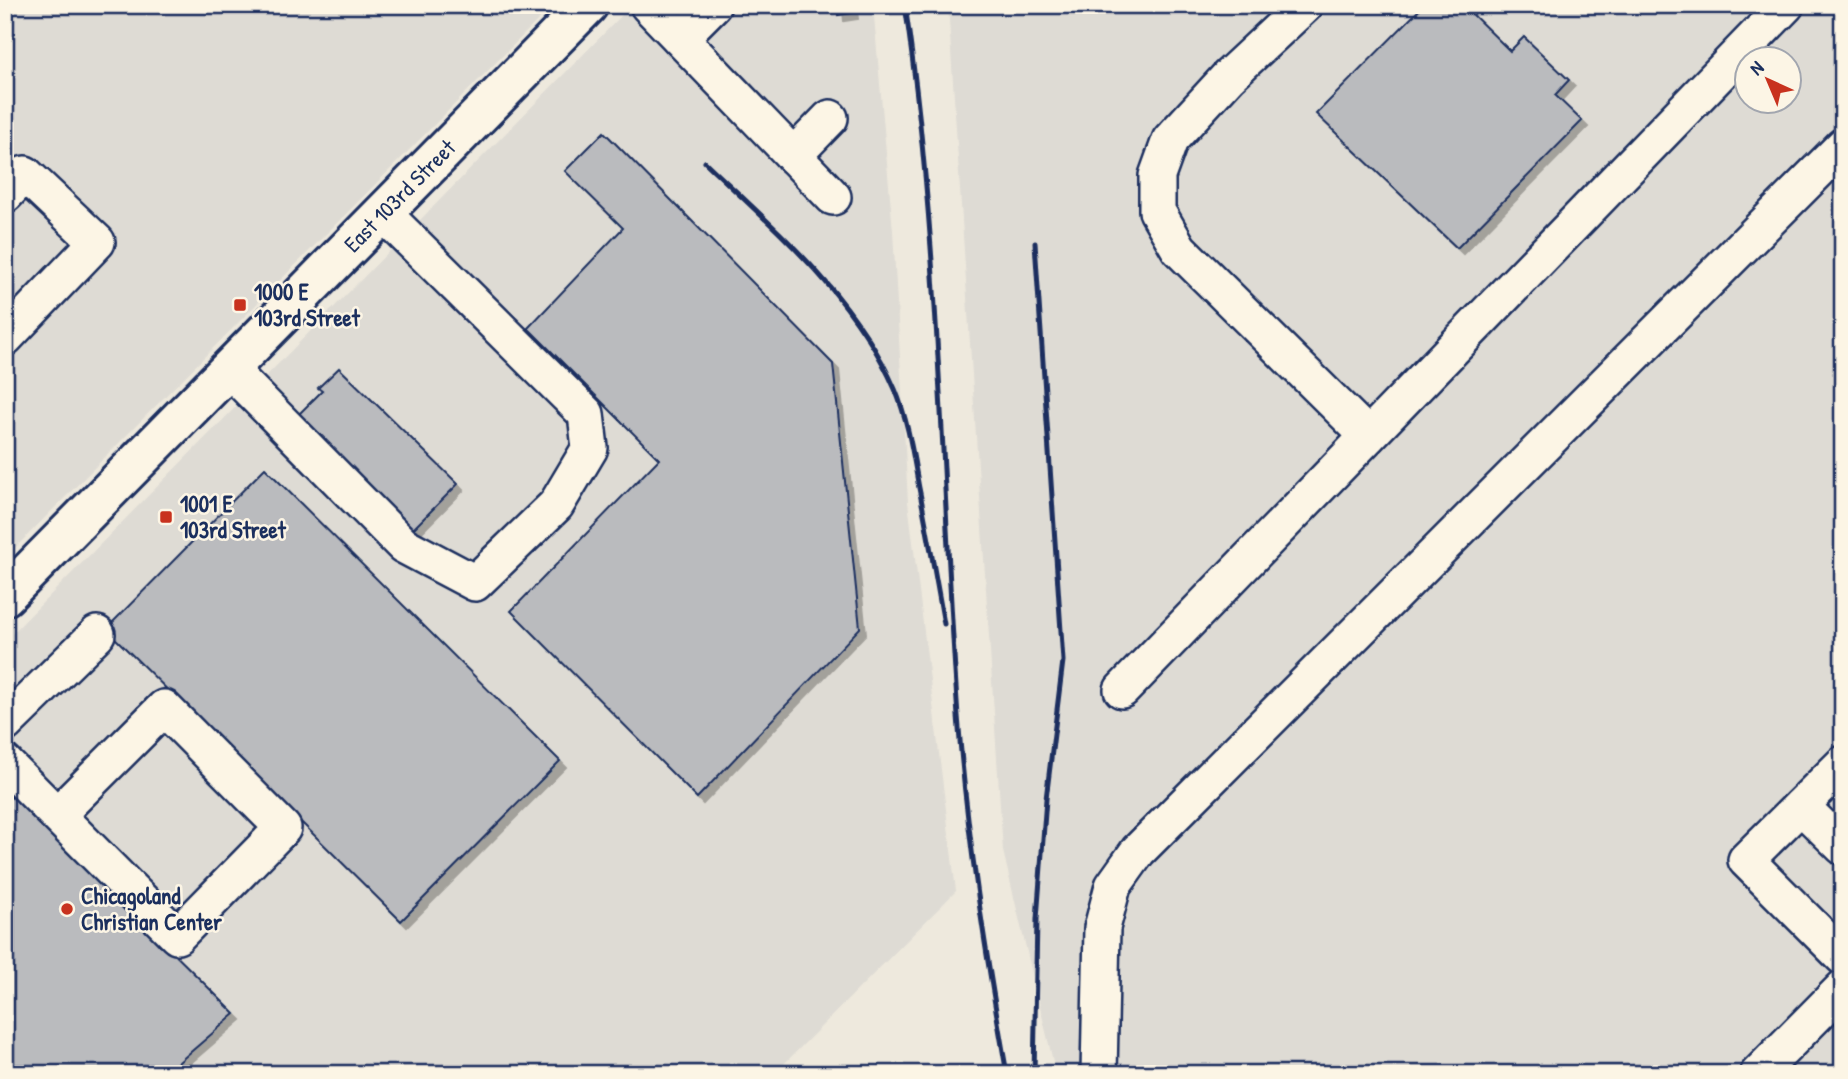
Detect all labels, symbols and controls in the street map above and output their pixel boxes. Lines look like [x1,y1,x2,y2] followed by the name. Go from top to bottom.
[1732,46,1802,116] north arrow
[1744,55,1769,81] text: N
[337,132,463,259] street label: East 103rd Street
[254,276,361,333] place label: 1000 E 103rd Street
[232,297,248,313] marker: 1000 E 103rd Street
[180,488,287,545] place label: 1001 E 103rd Street
[158,509,174,525] marker: 1001 E 103rd Street
[81,880,222,937] place label: Chicagoland Christian Center
[59,901,75,917] marker: Chicagoland Christian Center

